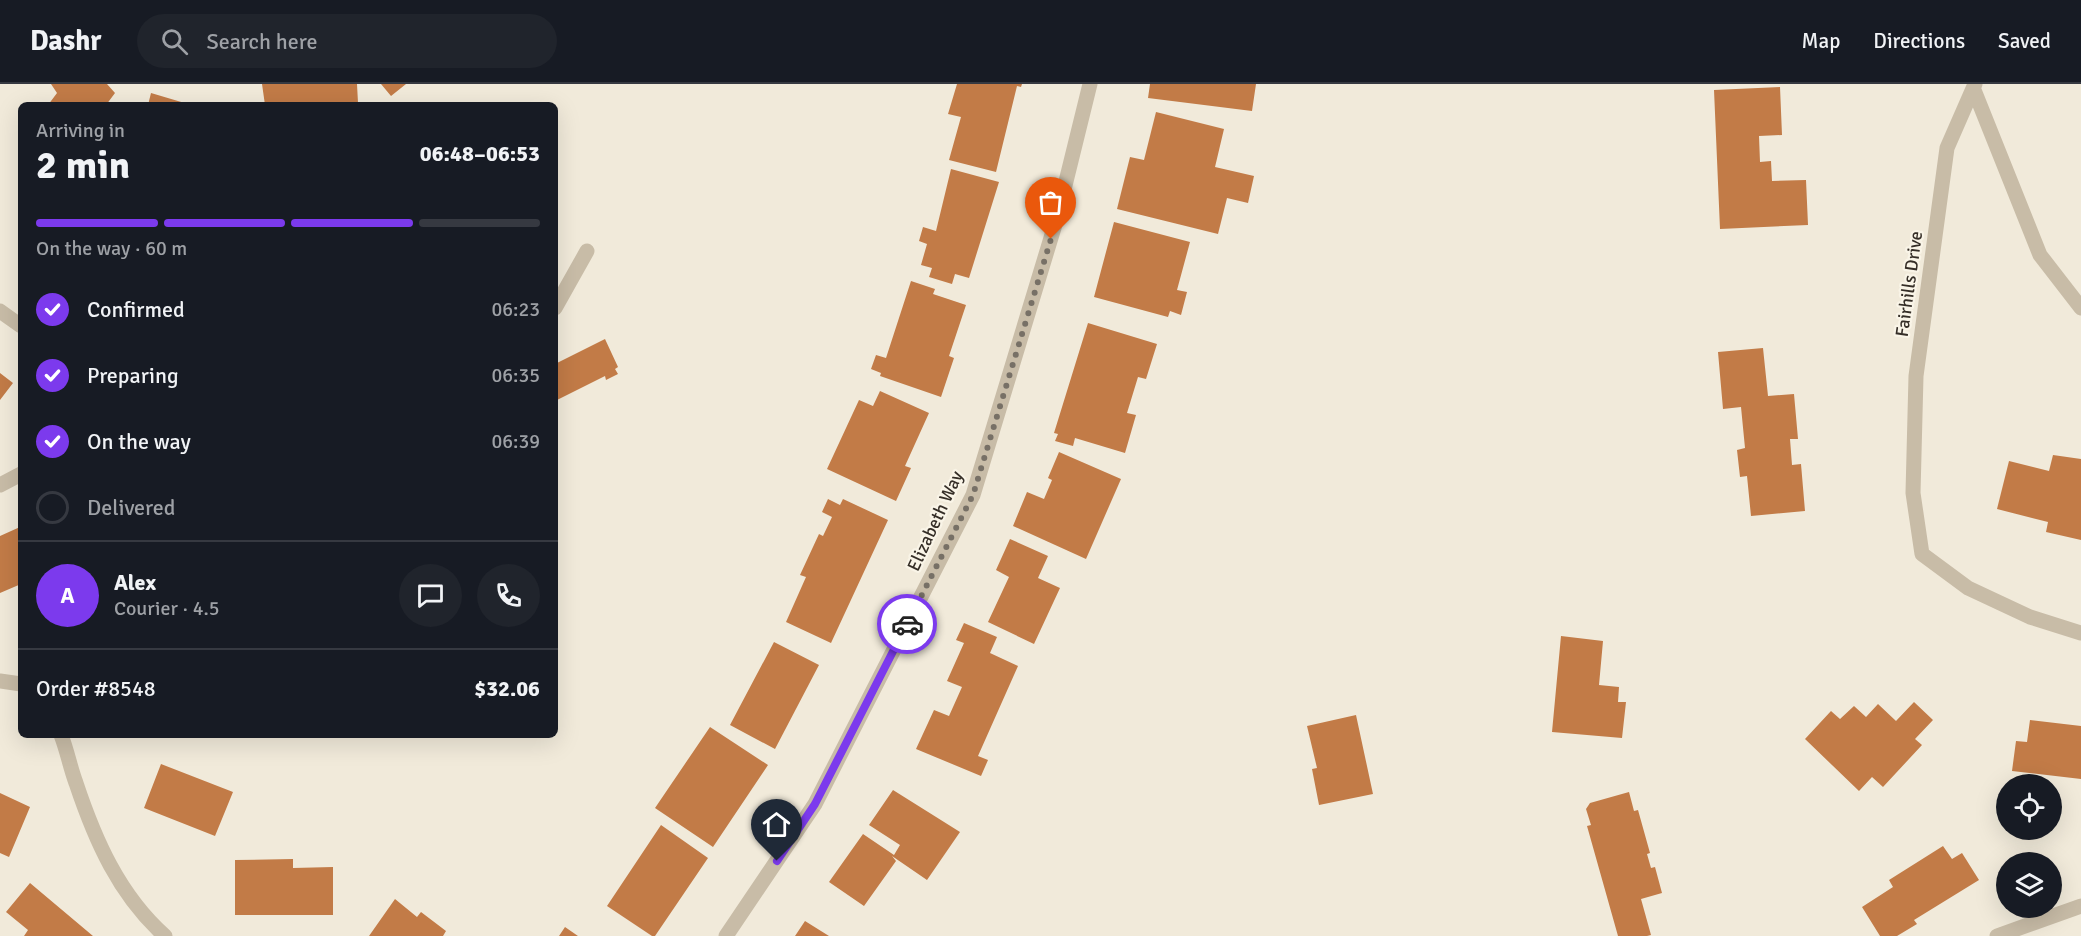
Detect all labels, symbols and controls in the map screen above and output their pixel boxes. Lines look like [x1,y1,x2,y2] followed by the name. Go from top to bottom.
[137,14,557,68] search box
[30,24,101,58] text: Dashr
[158,25,191,58] icon: search
[206,28,317,55] text: Search here
[1802,28,1840,54] text: Map
[1873,28,1965,54] text: Directions
[1998,28,2051,54] text: Saved
[36,118,125,143] text: Arriving in
[420,140,540,167] text: 06:48–06:53
[36,141,130,189] text: 2 min
[1025,177,1076,239] pin
[1034,186,1067,219] icon: bag
[1891,230,1927,338] street label: Fairhills Drive
[36,236,187,261] text: On the way · 60 m
[36,293,69,326] icon: check
[87,296,185,323] text: Confirmed
[491,297,540,322] text: 06:23
[36,359,69,392] icon: check
[87,362,179,389] text: Preparing
[491,363,540,388] text: 06:35
[36,425,69,458] icon: check
[87,428,191,455] text: On the way
[491,429,540,454] text: 06:39
[902,467,968,575] street label: Elizabeth Way
[87,494,175,521] text: Delivered
[399,564,462,627] button: chat
[477,564,540,627] button: phone
[114,569,156,596] text: Alex
[60,582,75,609] text: A
[877,594,937,654] courier
[114,596,220,621] text: Courier · 4.5
[891,608,924,641] icon: car
[36,675,156,702] text: Order #8548
[474,675,540,702] text: $32.06
[1996,774,2062,918] map controls
[1996,774,2062,840] button: locate
[751,799,802,861] pin
[760,808,793,841] icon: home
[1996,852,2062,918] button: layers

